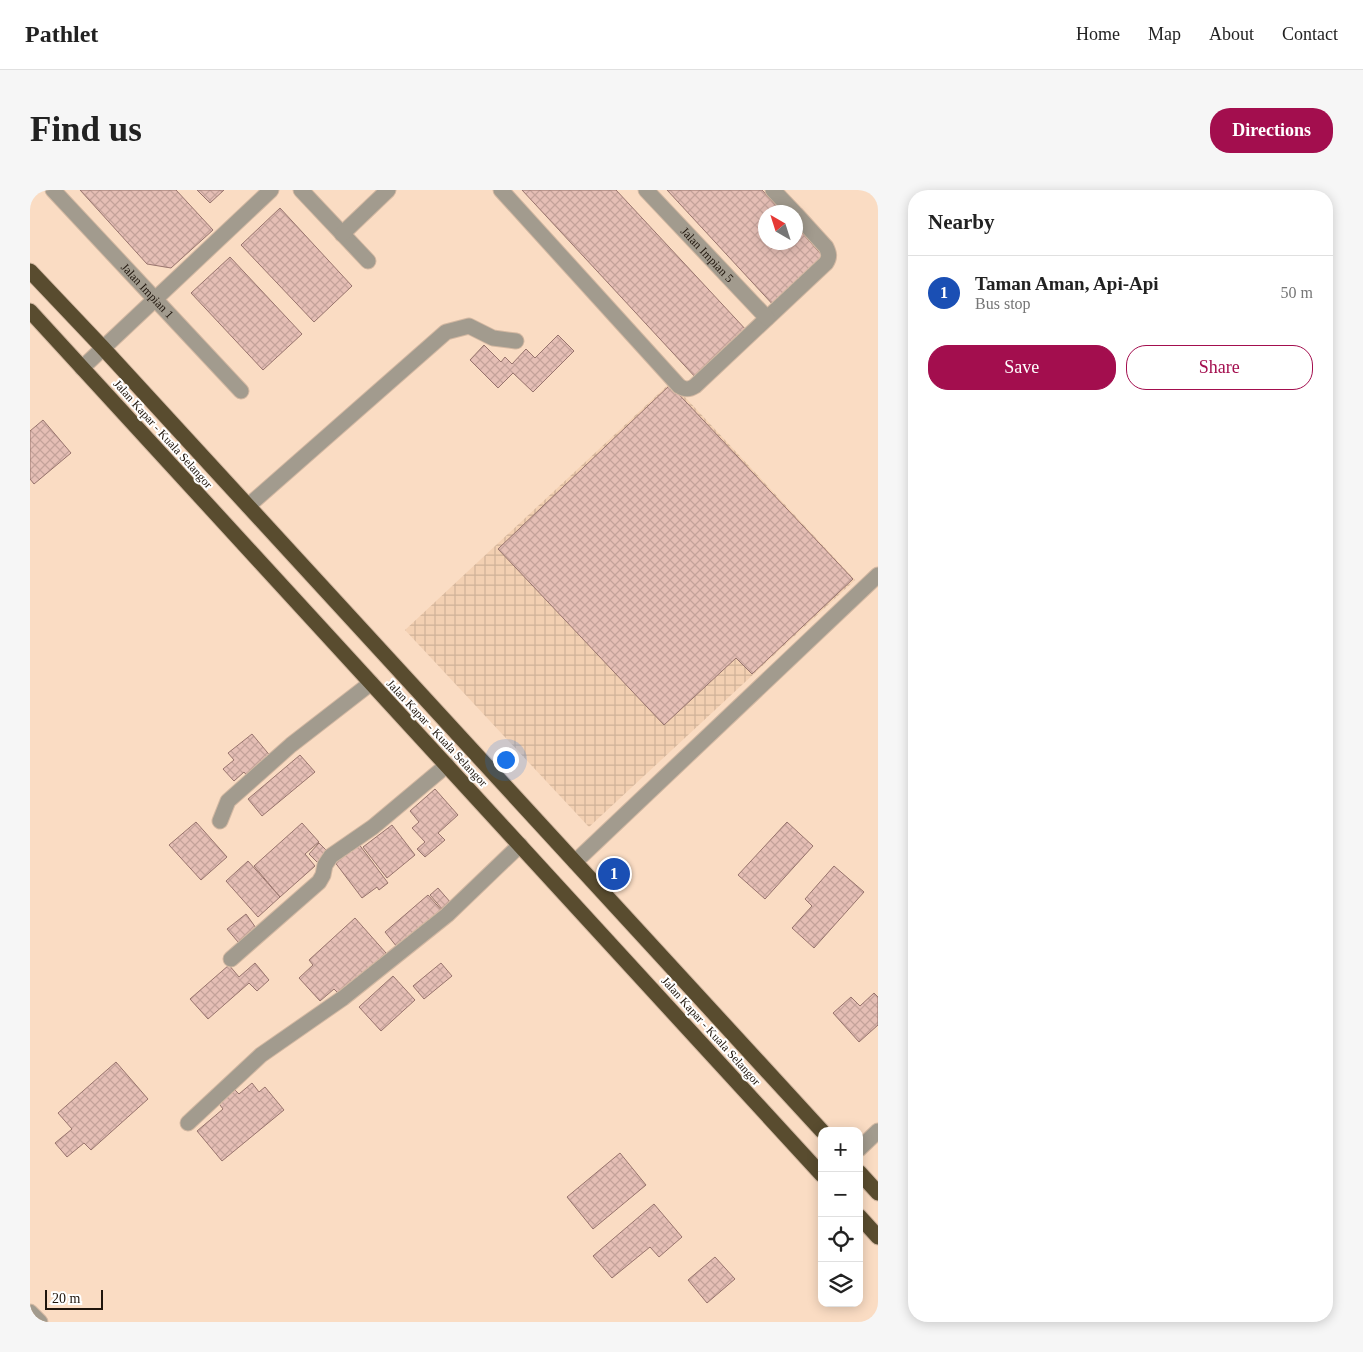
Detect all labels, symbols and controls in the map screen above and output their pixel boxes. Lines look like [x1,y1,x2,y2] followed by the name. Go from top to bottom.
[25,21,98,47] text: Pathlet
[1076,24,1120,44] text: Home
[1148,24,1181,44] text: Map
[1209,24,1254,44] text: About
[1282,24,1338,44] text: Contact
[1210,108,1333,153] button: Directions
[30,110,142,149] text: Find us
[758,205,803,250] north arrow
[928,210,995,234] text: Nearby
[678,224,737,285] street label: Jalan Impian 5
[118,260,177,321] street label: Jalan Impian 1
[975,273,1159,294] text: Taman Aman, Api-Api
[940,284,948,301] text: 1
[1281,284,1313,301] text: 50 m
[975,295,1031,312] text: Bus stop
[928,345,1116,390] button: Save
[1126,345,1313,390] button: Share
[111,377,215,491] street label: Jalan Kapar - Kuala Selangor
[384,677,490,789] street label: Jalan Kapar - Kuala Selangor
[493,747,519,773] your location
[598,855,630,893] pin: 1
[659,974,763,1088] street label: Jalan Kapar - Kuala Selangor
[818,1127,863,1307] map controls
[818,1127,863,1172] button: +
[818,1172,863,1217] button: −
[818,1217,863,1262] button: locate
[818,1262,863,1307] button: layers
[45,1287,102,1310] scale bar
[52,1291,80,1306] text: 20 m

